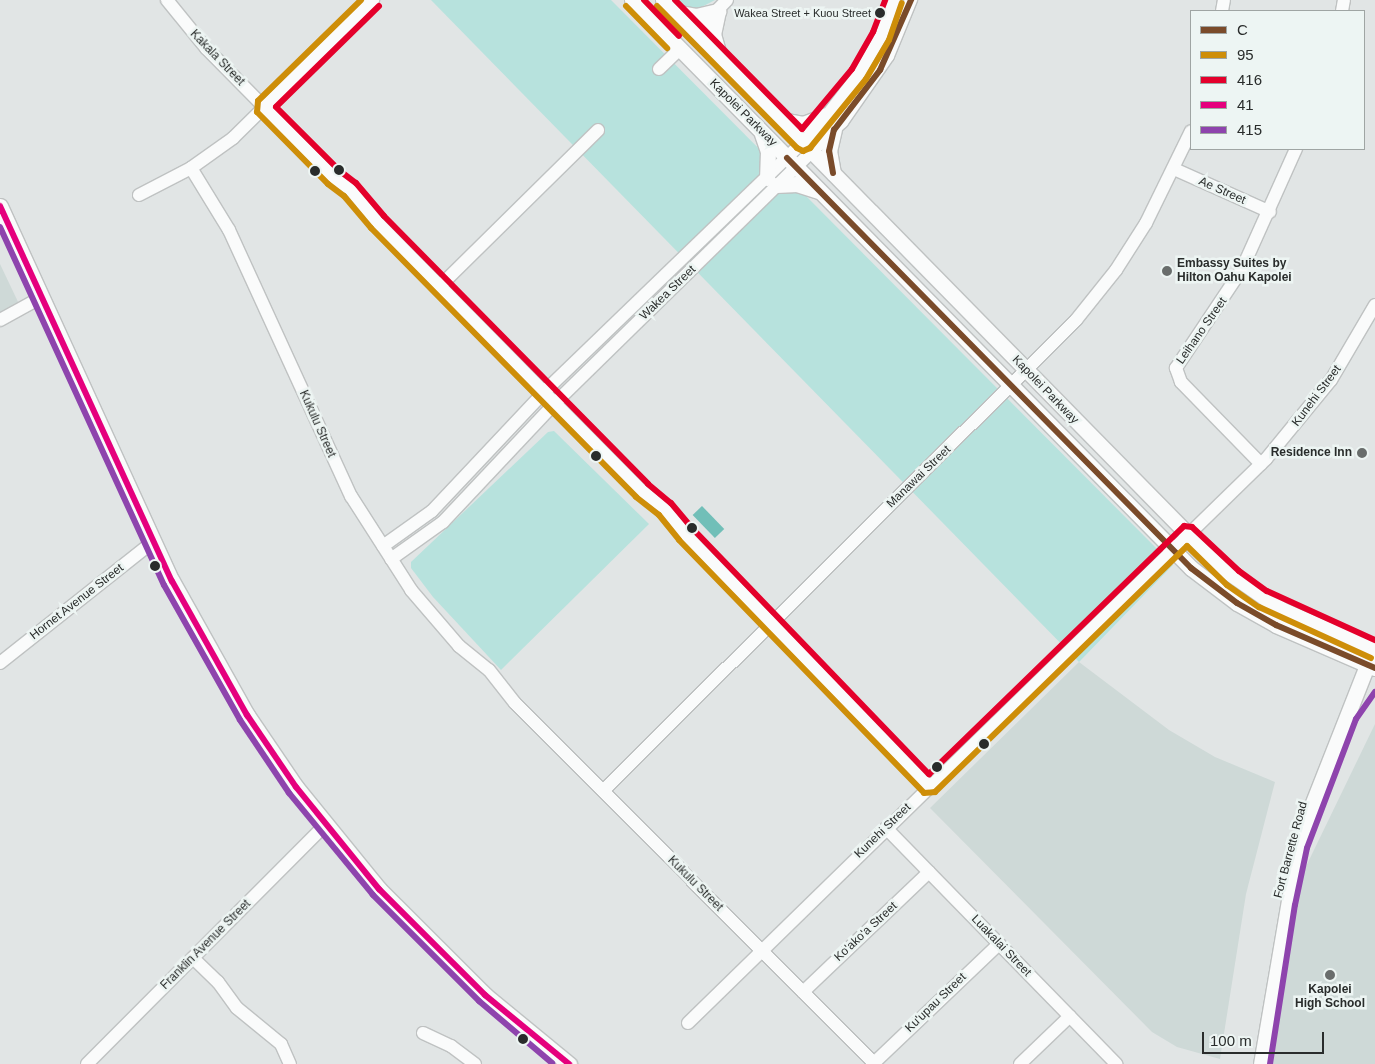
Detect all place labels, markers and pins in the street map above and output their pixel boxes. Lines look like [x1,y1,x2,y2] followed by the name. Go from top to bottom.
[734,6,871,20] place label: Wakea Street + Kuou Street
[875,8,885,18] marker: Wakea Street + Kuou Street
[334,165,344,175] unlabelled marker
[310,166,320,176] unlabelled marker
[1177,257,1292,285] place label: Embassy Suites by Hilton Oahu Kapolei
[1161,265,1173,277] marker: Embassy Suites by Hilton Oahu Kapolei
[1271,446,1352,460] place label: Residence Inn
[1356,447,1368,459] marker: Residence Inn
[591,451,601,461] unlabelled marker
[687,523,697,533] unlabelled marker
[150,561,160,571] unlabelled marker
[979,739,989,749] unlabelled marker
[932,762,942,772] unlabelled marker
[1324,969,1336,981] marker: Kapolei High School
[1295,983,1365,1011] place label: Kapolei High School
[518,1034,528,1044] unlabelled marker

